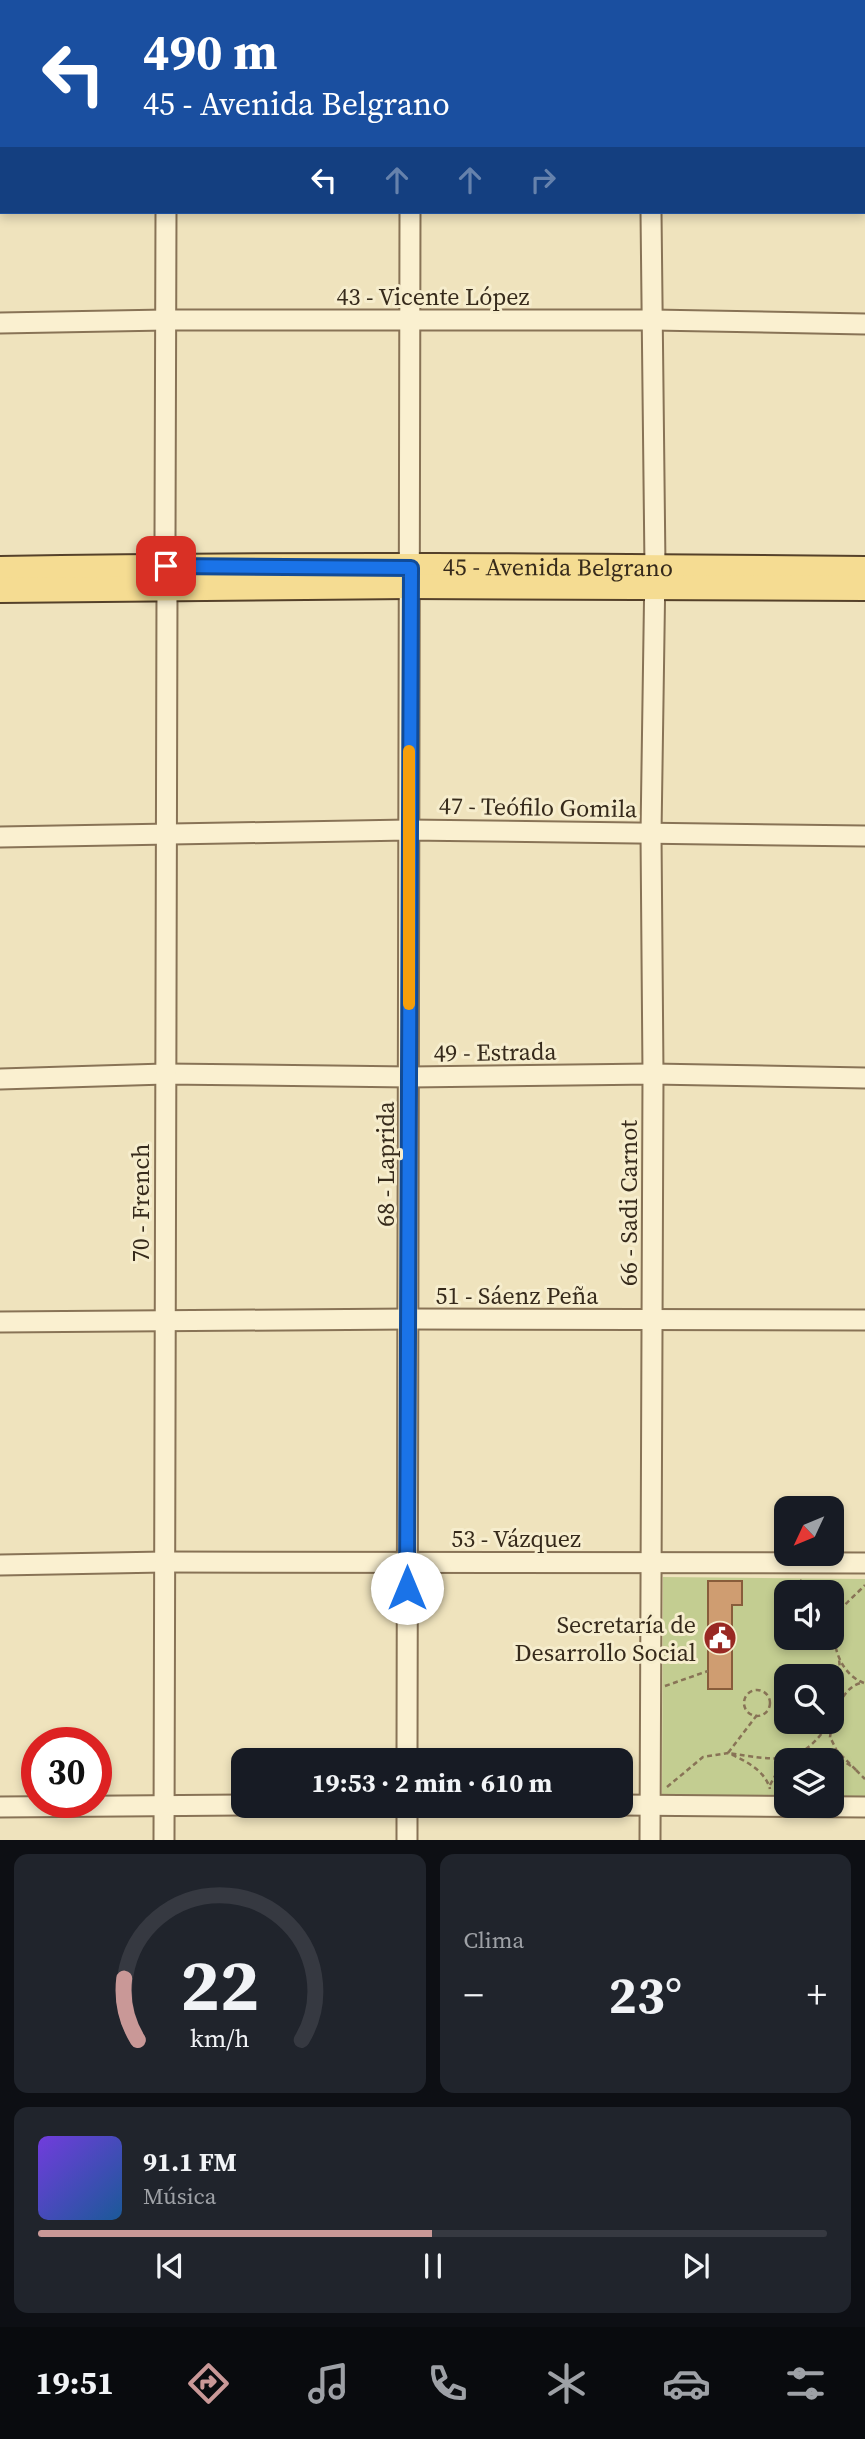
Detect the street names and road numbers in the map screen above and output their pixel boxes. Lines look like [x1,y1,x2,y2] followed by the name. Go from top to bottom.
[337,280,530,313] street label: 43 - Vicente López
[443,550,673,584] street label: 45 - Avenida Belgrano
[439,789,638,825] street label: 47 - Teófilo Gomila
[433,1034,558,1070] street label: 49 - Estrada
[369,1100,402,1227] street label: 68 - Laprida
[612,1120,645,1286] street label: 66 - Sadi Carnot
[124,1144,157,1262] street label: 70 - French
[435,1279,599,1312] street label: 51 - Sáenz Peña
[451,1522,581,1555] street label: 53 - Vázquez

